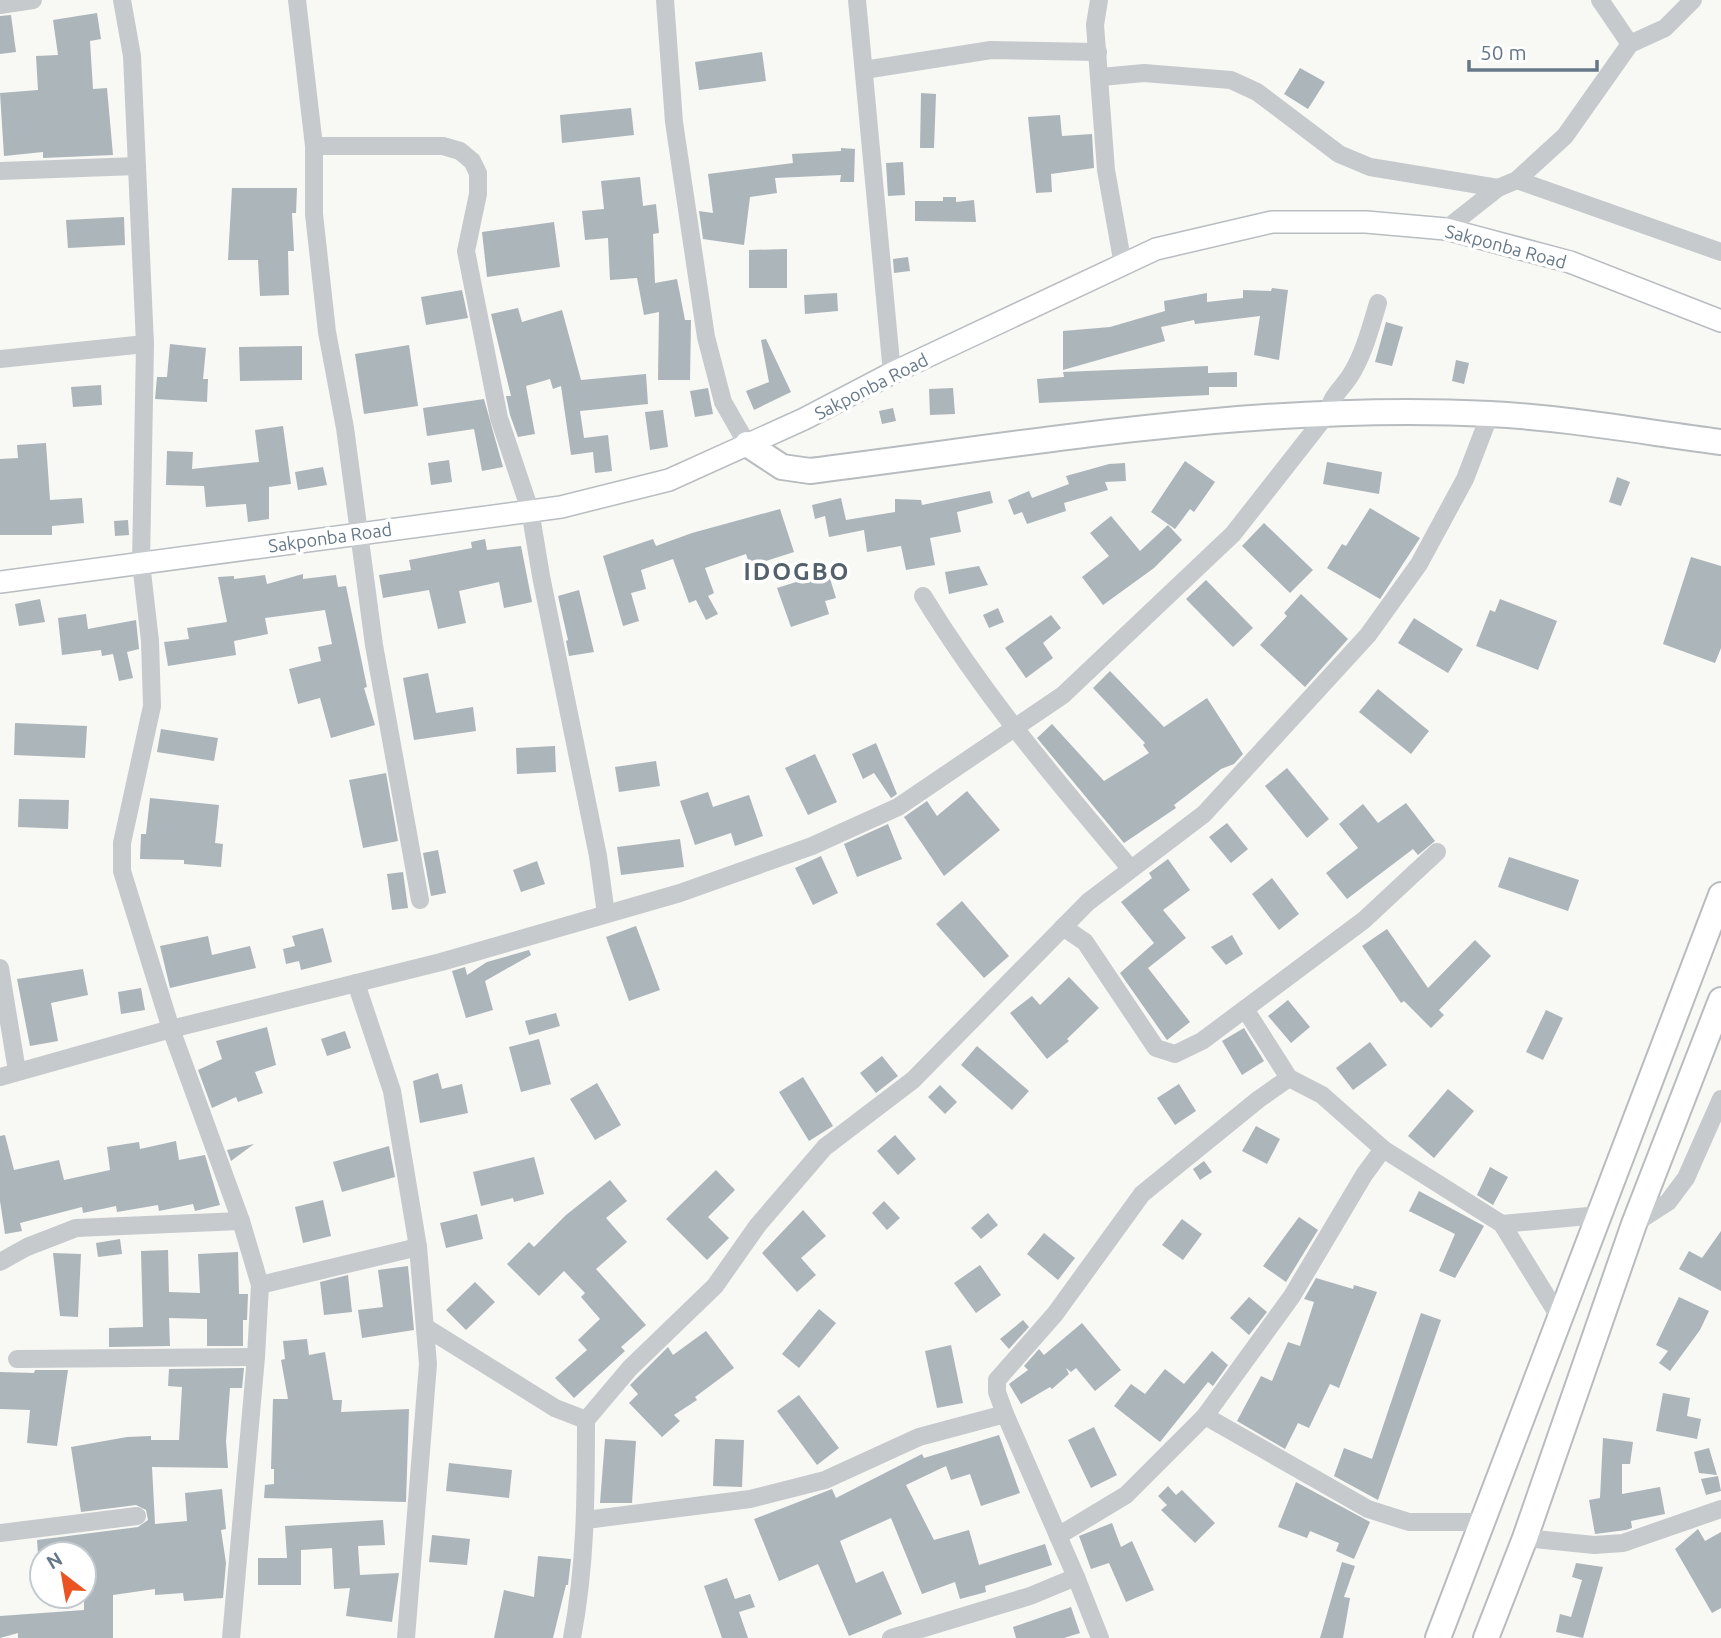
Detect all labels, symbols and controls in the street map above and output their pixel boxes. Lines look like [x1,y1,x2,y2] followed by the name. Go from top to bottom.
[1469,28,1597,72] scale bar
[1480,40,1527,64] text: 50 m
[1443,220,1569,272] street label: Sakponba Road
[811,349,931,423] street label: Sakponba Road
[267,518,393,556] street label: Sakponba Road
[743,558,851,585] district label: IDOGBO
[28,1540,98,1610] north arrow
[42,1547,66,1574] text: N

